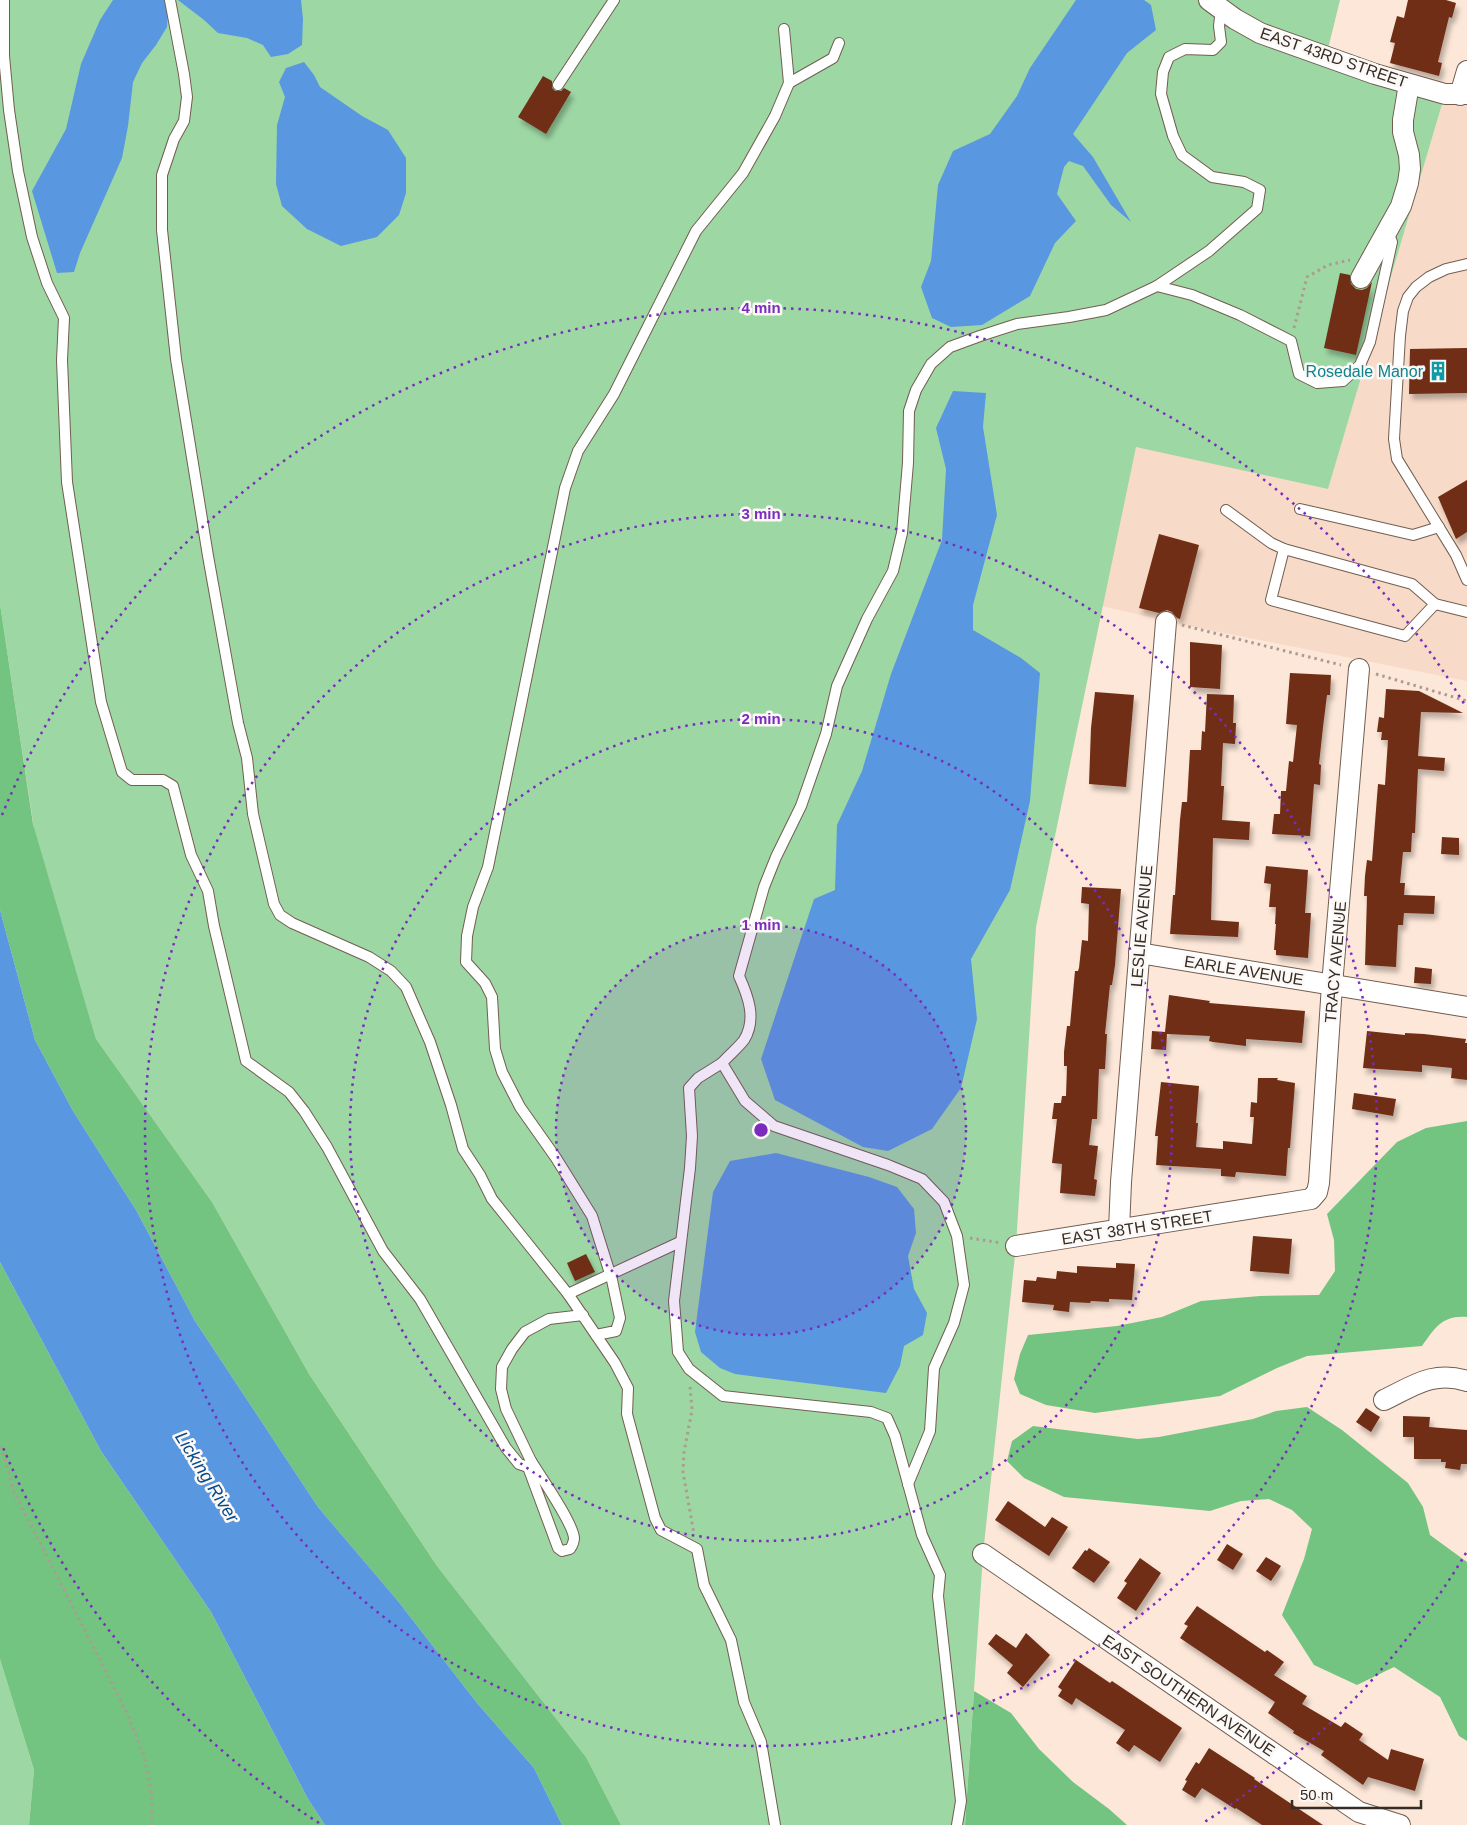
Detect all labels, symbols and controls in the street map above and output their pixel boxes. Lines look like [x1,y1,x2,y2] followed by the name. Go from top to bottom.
[1258,24,1410,91] street label: EAST 43RD STREET
[741,299,781,316] text: 4 min
[1427,360,1449,382] building icon: Rosedale Manor
[1306,363,1424,380] place label: Rosedale Manor
[741,505,781,522] text: 3 min
[741,710,781,727] text: 2 min
[1128,864,1155,988] street label: LESLIE AVENUE
[1322,900,1349,1024] street label: TRACY AVENUE
[741,916,781,933] text: 1 min
[1183,953,1305,988] street label: EARLE AVENUE
[752,1121,770,1139] centre of rings
[1060,1207,1214,1248] street label: EAST 38TH STREET
[171,1428,243,1527] water label: Licking River
[1099,1631,1278,1759] street label: EAST SOUTHERN AVENUE
[1292,1778,1421,1810] scale bar
[1300,1786,1333,1803] text: 50 m

